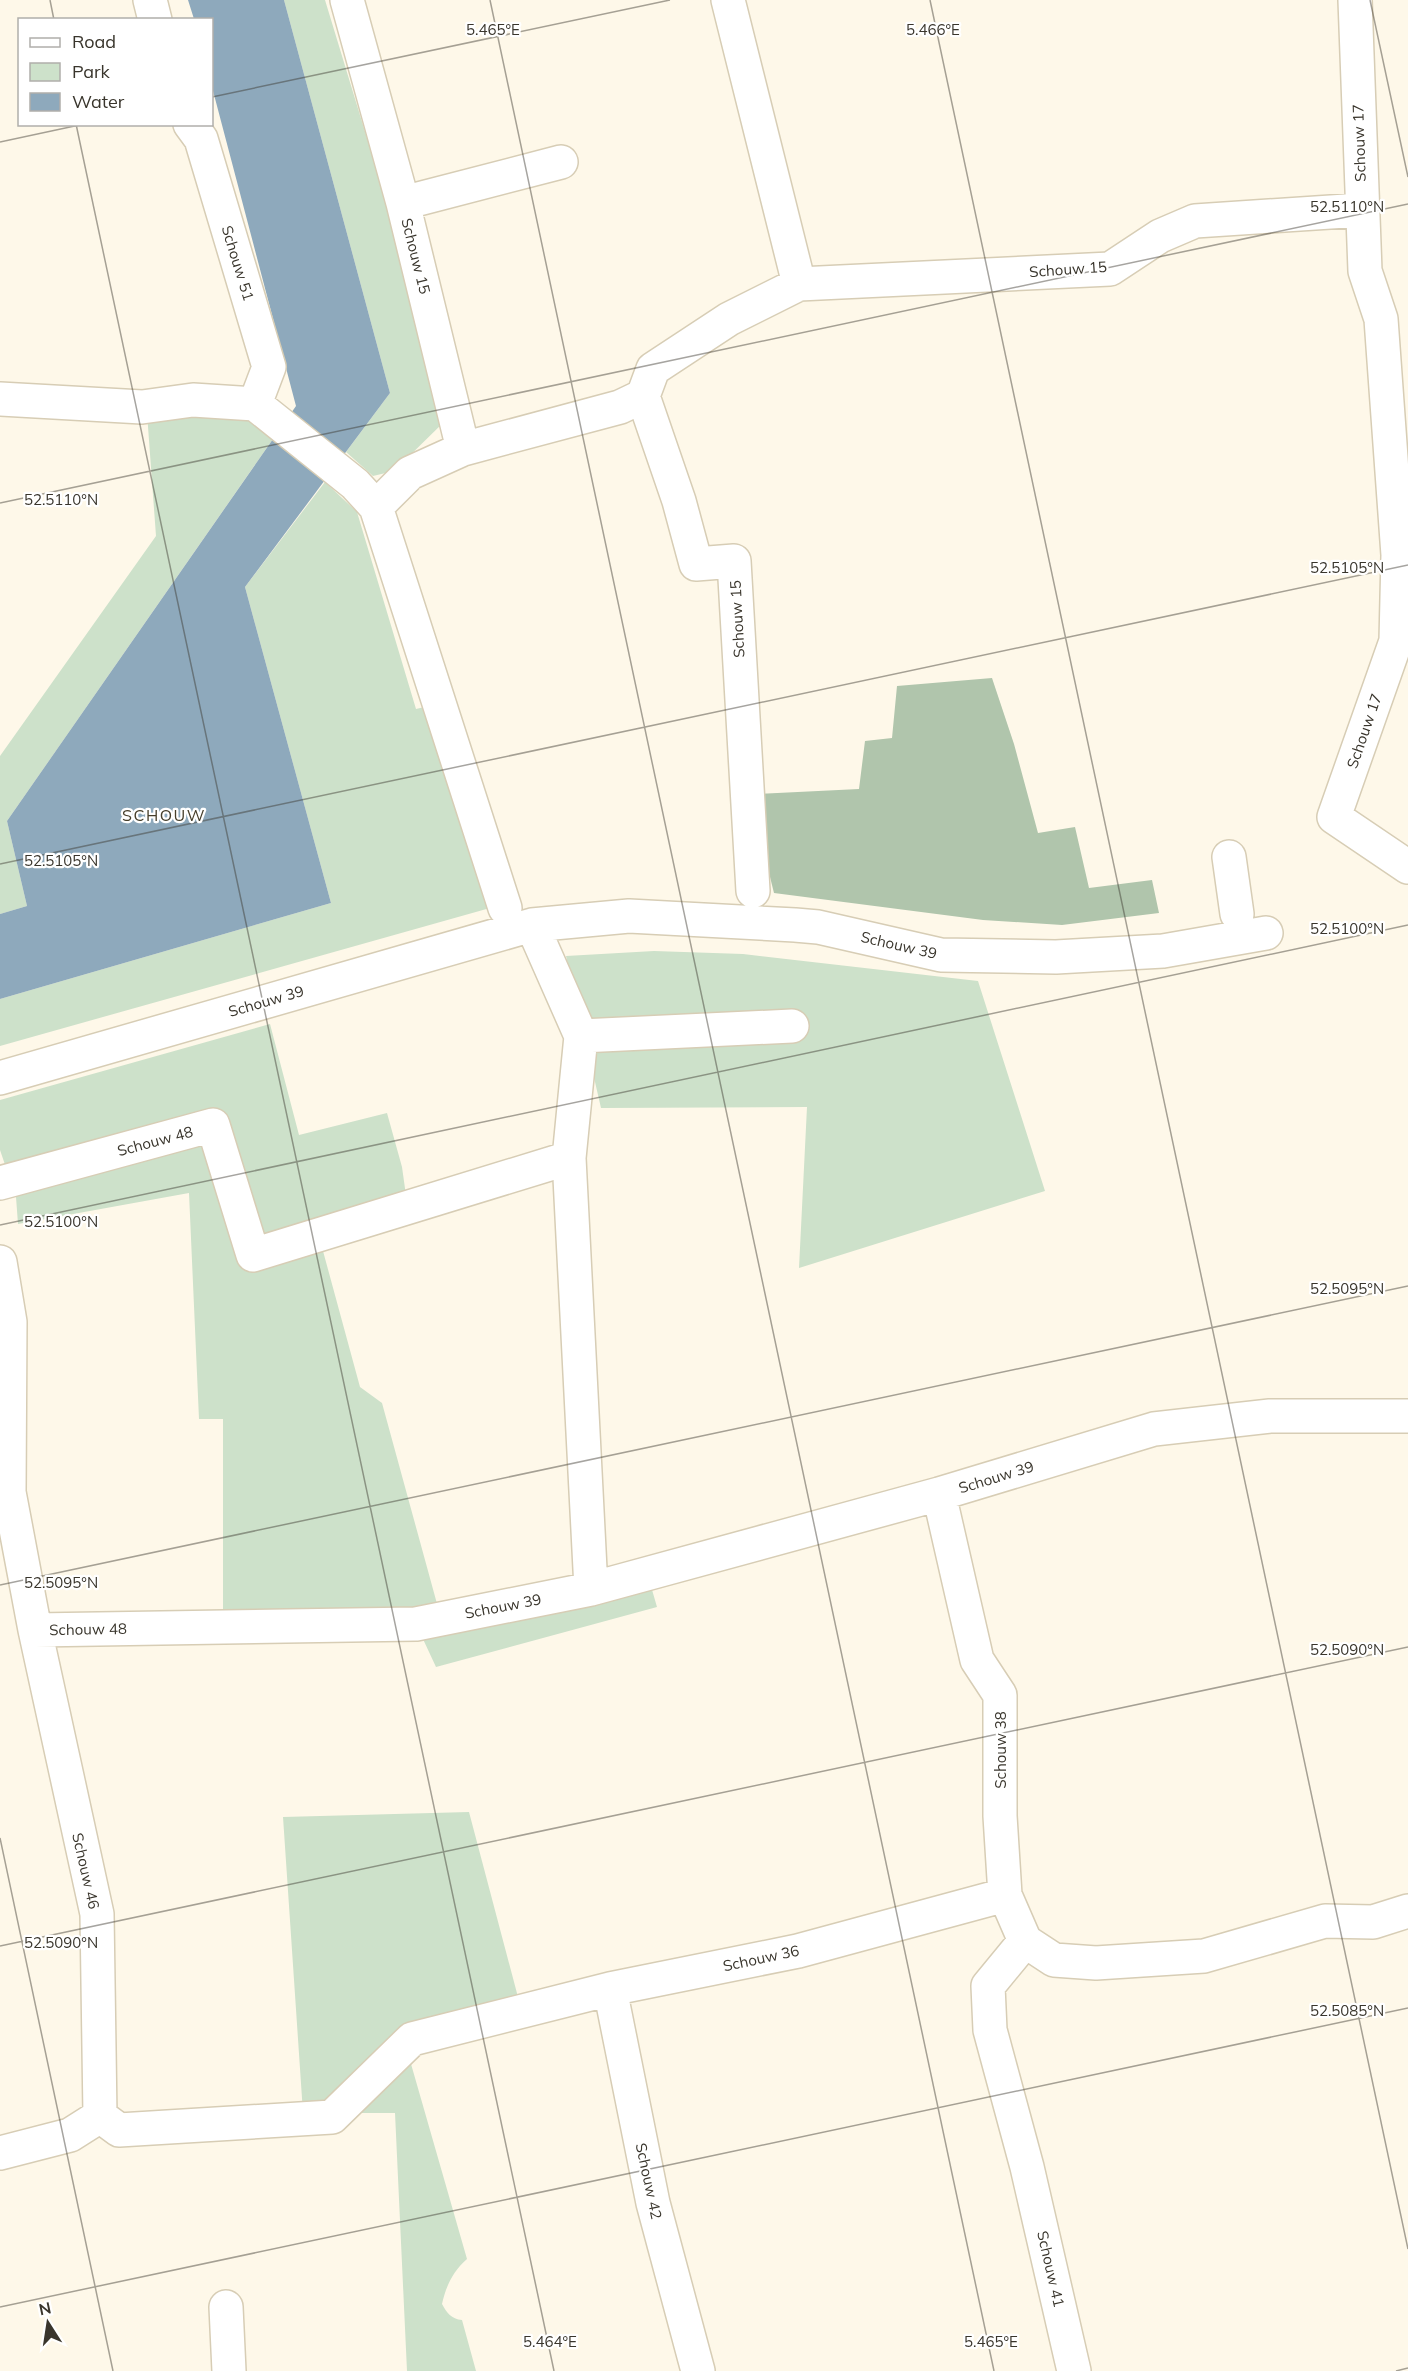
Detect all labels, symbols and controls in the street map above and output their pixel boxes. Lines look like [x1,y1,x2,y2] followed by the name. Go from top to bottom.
[18,18,213,126] legend
[466,20,520,39] text: 5.465°E
[906,20,960,39] text: 5.466°E
[72,30,116,53] text: Road
[72,60,111,83] text: Park
[72,90,125,113] text: Water
[1348,104,1370,182] street label: Schouw 17
[1310,197,1384,216] text: 52.5110°N
[397,216,435,296] street label: Schouw 15
[218,223,258,303] street label: Schouw 51
[1029,257,1107,281] street label: Schouw 15
[24,490,98,509] text: 52.5110°N
[1310,558,1384,577] text: 52.5105°N
[725,580,749,658] street label: Schouw 15
[1342,691,1386,771] street label: Schouw 17
[122,805,206,825] district label: SCHOUW
[24,851,98,870] text: 52.5105°N
[1310,919,1384,938] text: 52.5100°N
[859,927,939,963] street label: Schouw 39
[226,981,306,1021] street label: Schouw 39
[115,1122,195,1160] street label: Schouw 48
[24,1212,98,1231] text: 52.5100°N
[1310,1279,1384,1298] text: 52.5095°N
[956,1457,1036,1497] street label: Schouw 39
[24,1573,98,1592] text: 52.5095°N
[463,1589,543,1623] street label: Schouw 39
[49,1619,127,1639] street label: Schouw 48
[1310,1640,1384,1659] text: 52.5090°N
[991,1711,1010,1789] street label: Schouw 38
[68,1831,104,1911] street label: Schouw 46
[24,1933,98,1952] text: 52.5090°N
[721,1941,801,1975] street label: Schouw 36
[1310,2001,1384,2020] text: 52.5085°N
[632,2141,666,2221] street label: Schouw 42
[1033,2229,1069,2309] street label: Schouw 41
[18,2293,78,2353] north arrow
[37,2297,53,2319] text: N
[523,2332,577,2351] text: 5.464°E
[964,2332,1018,2351] text: 5.465°E

